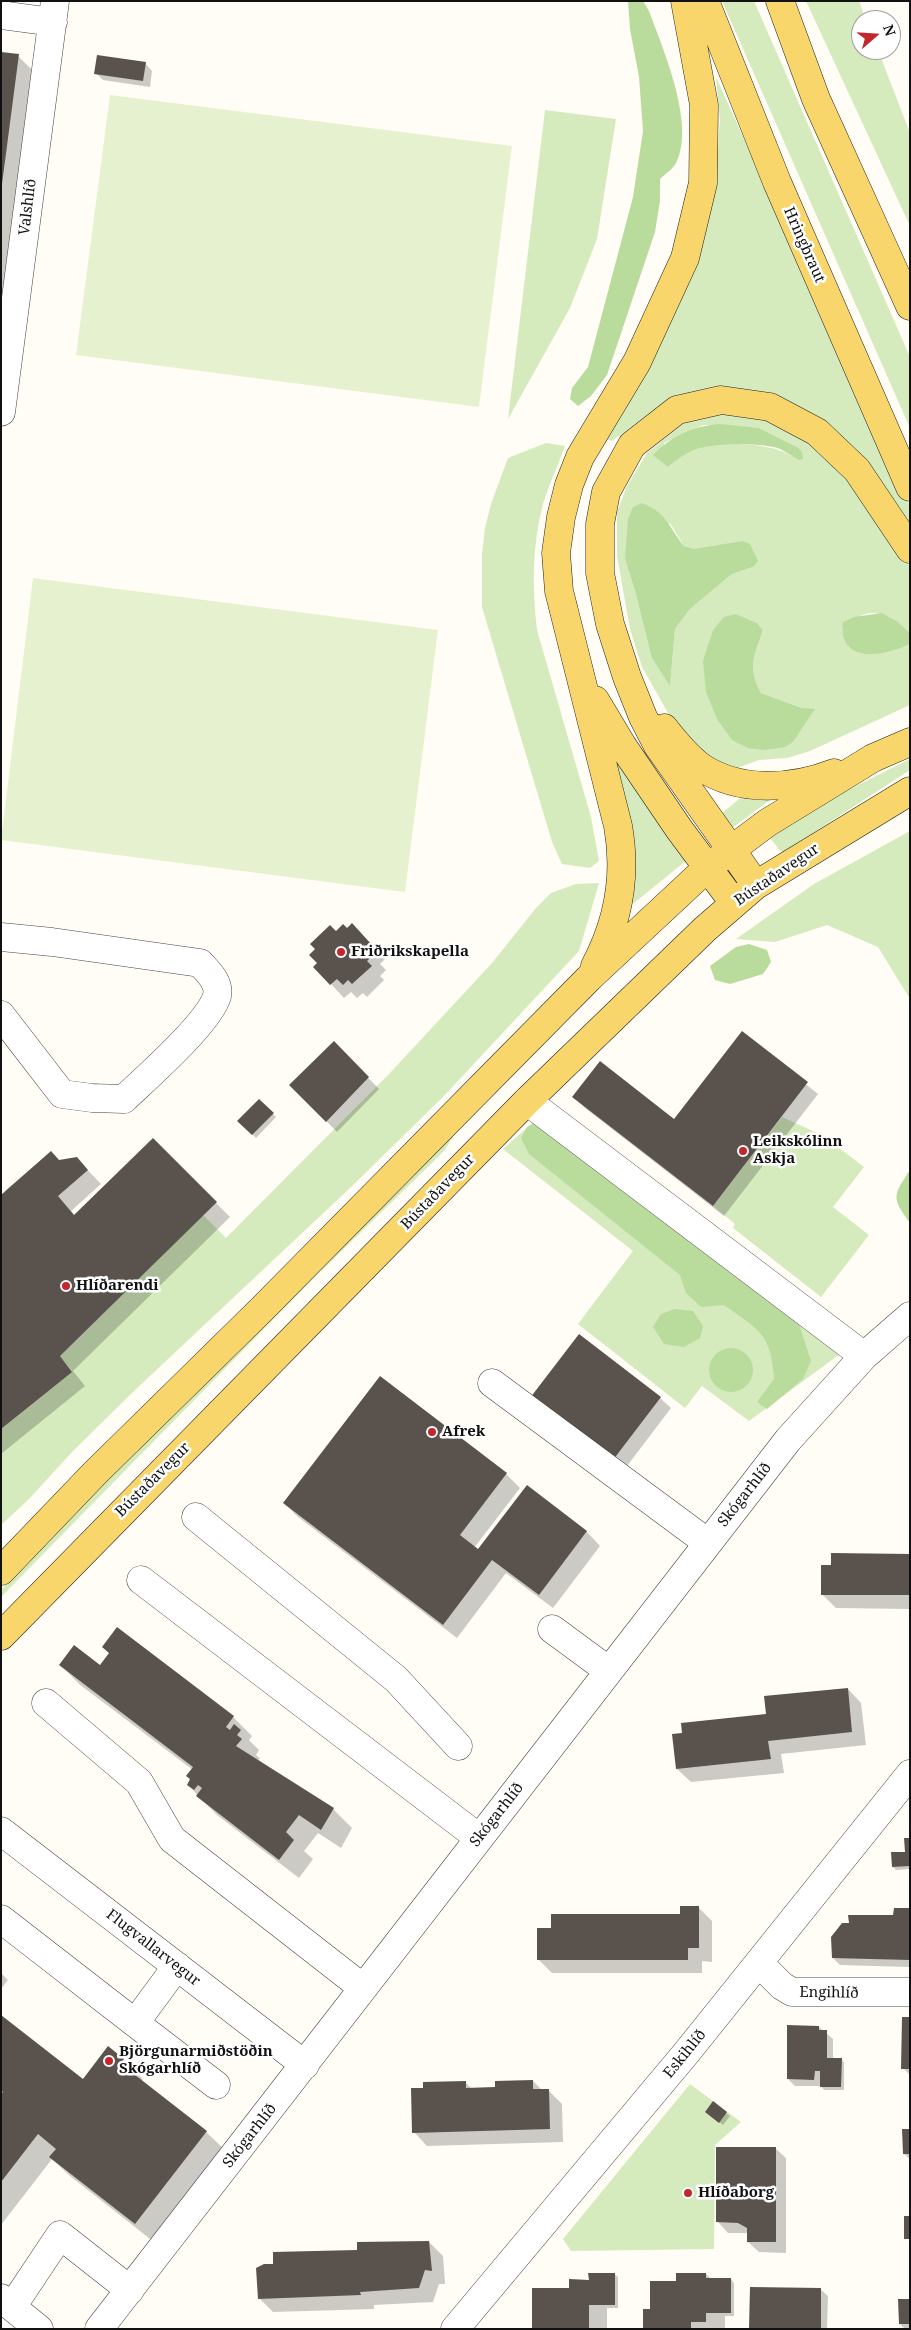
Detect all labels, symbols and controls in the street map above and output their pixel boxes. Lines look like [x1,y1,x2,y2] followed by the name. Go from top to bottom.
[851,10,901,60] north arrow
[879,22,900,39] text: N
[16,178,40,236] street label: Valshlíð
[779,204,829,286] street label: Hringbraut
[731,840,823,910] street label: Bústaðavegur
[351,943,469,961] place label: Friðrikskapella
[335,946,347,958] marker: Friðrikskapella
[753,1133,842,1168] place label: Leikskólinn Askja
[737,1145,749,1157] marker: Leikskólinn Askja
[397,1150,479,1234] street label: Bústaðavegur
[76,1277,158,1295] place label: Hlíðarendi
[60,1280,72,1292] marker: Hlíðarendi
[442,1423,485,1441] place label: Afrek
[426,1426,438,1438] marker: Afrek
[112,1439,194,1521] street label: Bústaðavegur
[714,1459,776,1531] street label: Skógarhlíð
[466,1779,528,1851] street label: Skógarhlíð
[102,1906,204,1990] street label: Flugvallarvegur
[799,1983,859,2003] street label: Engihlíð
[660,2026,710,2082] street label: Eskihlíð
[119,2043,273,2078] place label: Björgunarmiðstöðin Skógarhlíð
[103,2055,115,2067] marker: Björgunarmiðstöðin Skógarhlíð
[219,2100,281,2172] street label: Skógarhlíð
[698,2184,774,2202] place label: Hlíðaborg
[682,2187,694,2199] marker: Hlíðaborg

